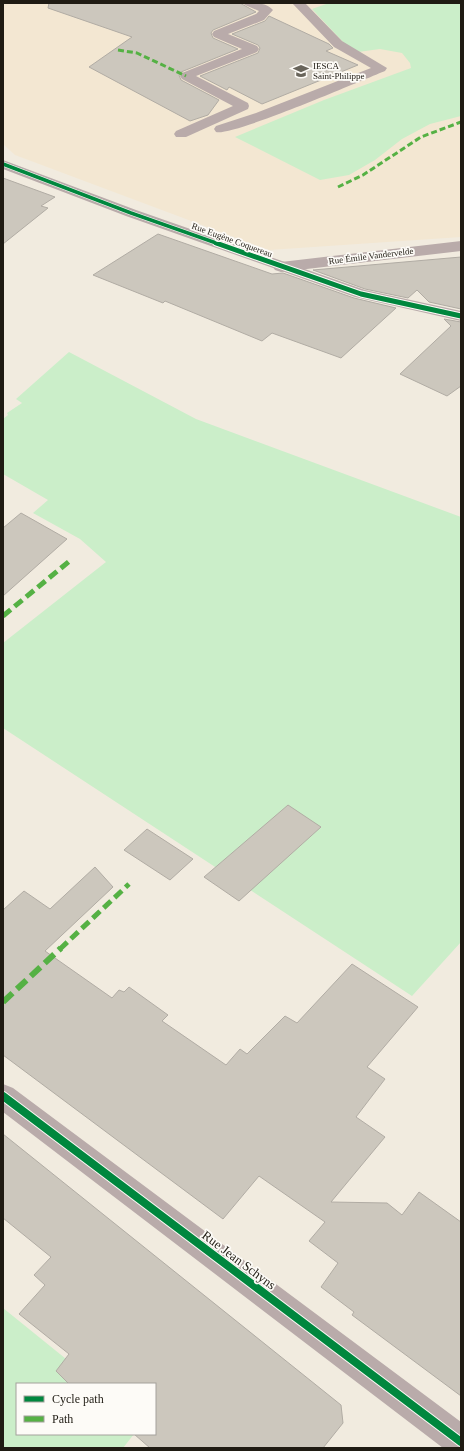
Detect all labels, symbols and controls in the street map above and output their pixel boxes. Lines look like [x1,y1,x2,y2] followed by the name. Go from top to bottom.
[313,61,365,81] place label: IESCA Saint-Philippe
[292,62,310,80] school or university icon: IESCA Saint-Philippe
[190,221,274,259] street label: Rue Eugène Coquereau
[328,246,414,266] street label: Rue Émile Vandervelde
[199,1227,279,1293] street label: Rue Jean Schyns
[16,1383,156,1435] legend
[52,1392,104,1406] text: Cycle path
[52,1412,73,1426] text: Path

